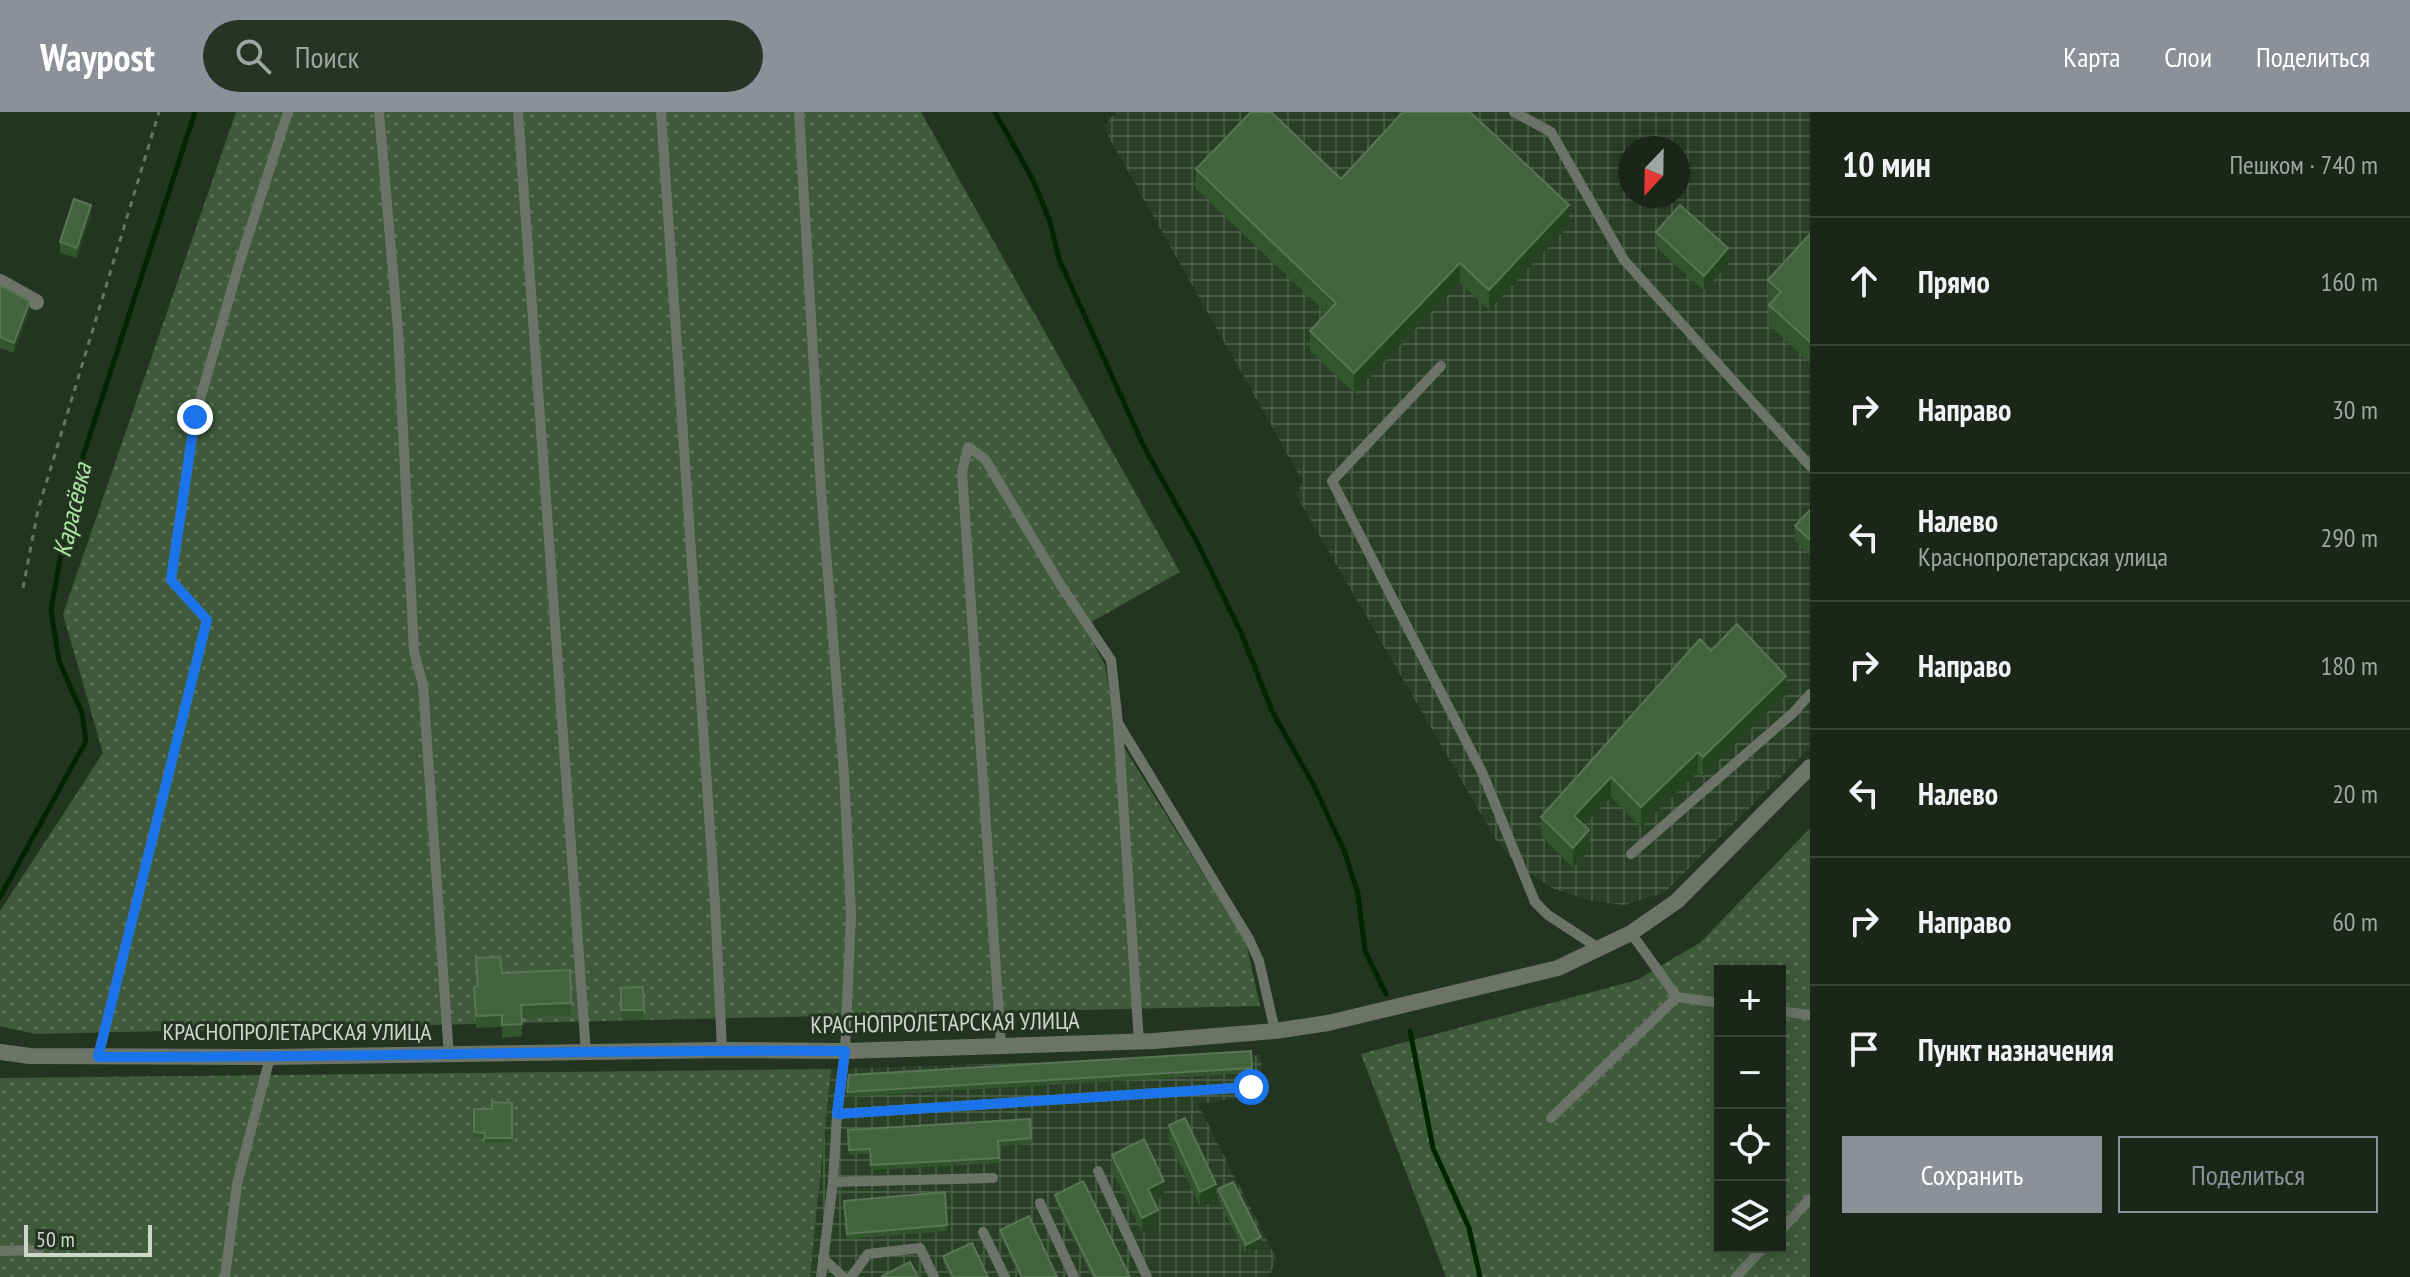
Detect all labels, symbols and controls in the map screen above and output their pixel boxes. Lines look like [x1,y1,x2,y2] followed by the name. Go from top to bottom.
[203,20,763,92] search box
[40,32,155,81] text: Waypost
[231,34,275,78] icon: search
[295,37,359,76] text: Поиск
[2063,38,2120,75] text: Карта
[2164,38,2212,75] text: Слои
[2256,38,2370,75] text: Поделиться
[1618,136,1690,208] north arrow
[1842,142,1931,186] text: 10 мин
[2229,148,2378,181] text: Пешком · 740 m
[1842,259,1886,303] icon: ahead
[1918,262,1990,301] text: Прямо
[2320,265,2378,298] text: 160 m
[1842,387,1886,431] icon: right
[1918,390,2011,429] text: Направо
[2332,393,2378,426] text: 30 m
[177,399,213,435] route end
[45,458,99,560] water label: Карасёвка
[1918,501,1998,540] text: Налево
[1842,515,1886,559] icon: left
[2320,521,2378,554] text: 290 m
[1918,540,2168,573] text: Краснопролетарская улица
[1842,643,1886,687] icon: right
[1918,646,2011,685] text: Направо
[2320,649,2378,682] text: 180 m
[1842,771,1886,815] icon: left
[1918,774,1998,813] text: Налево
[2332,777,2378,810] text: 20 m
[1842,899,1886,943] icon: right
[1918,902,2011,941] text: Направо
[2332,905,2378,938] text: 60 m
[1714,965,1786,1253] map controls
[1714,965,1786,1037] button: +
[810,1005,1080,1040] street label: КРАСНОПРОЛЕТАРСКАЯ УЛИЦА
[162,1016,432,1047] street label: КРАСНОПРОЛЕТАРСКАЯ УЛИЦА
[1842,1027,1886,1071] icon: arrive
[1918,1030,2114,1069] text: Пункт назначения
[1714,1037,1786,1109] button: −
[1233,1069,1269,1105] route start
[1714,1109,1786,1181] button: locate
[1842,1136,2102,1213] button: Сохранить
[2118,1136,2378,1213] button: Поделиться
[1714,1181,1786,1253] button: layers
[24,1221,152,1257] scale bar
[36,1225,75,1253] text: 50 m

